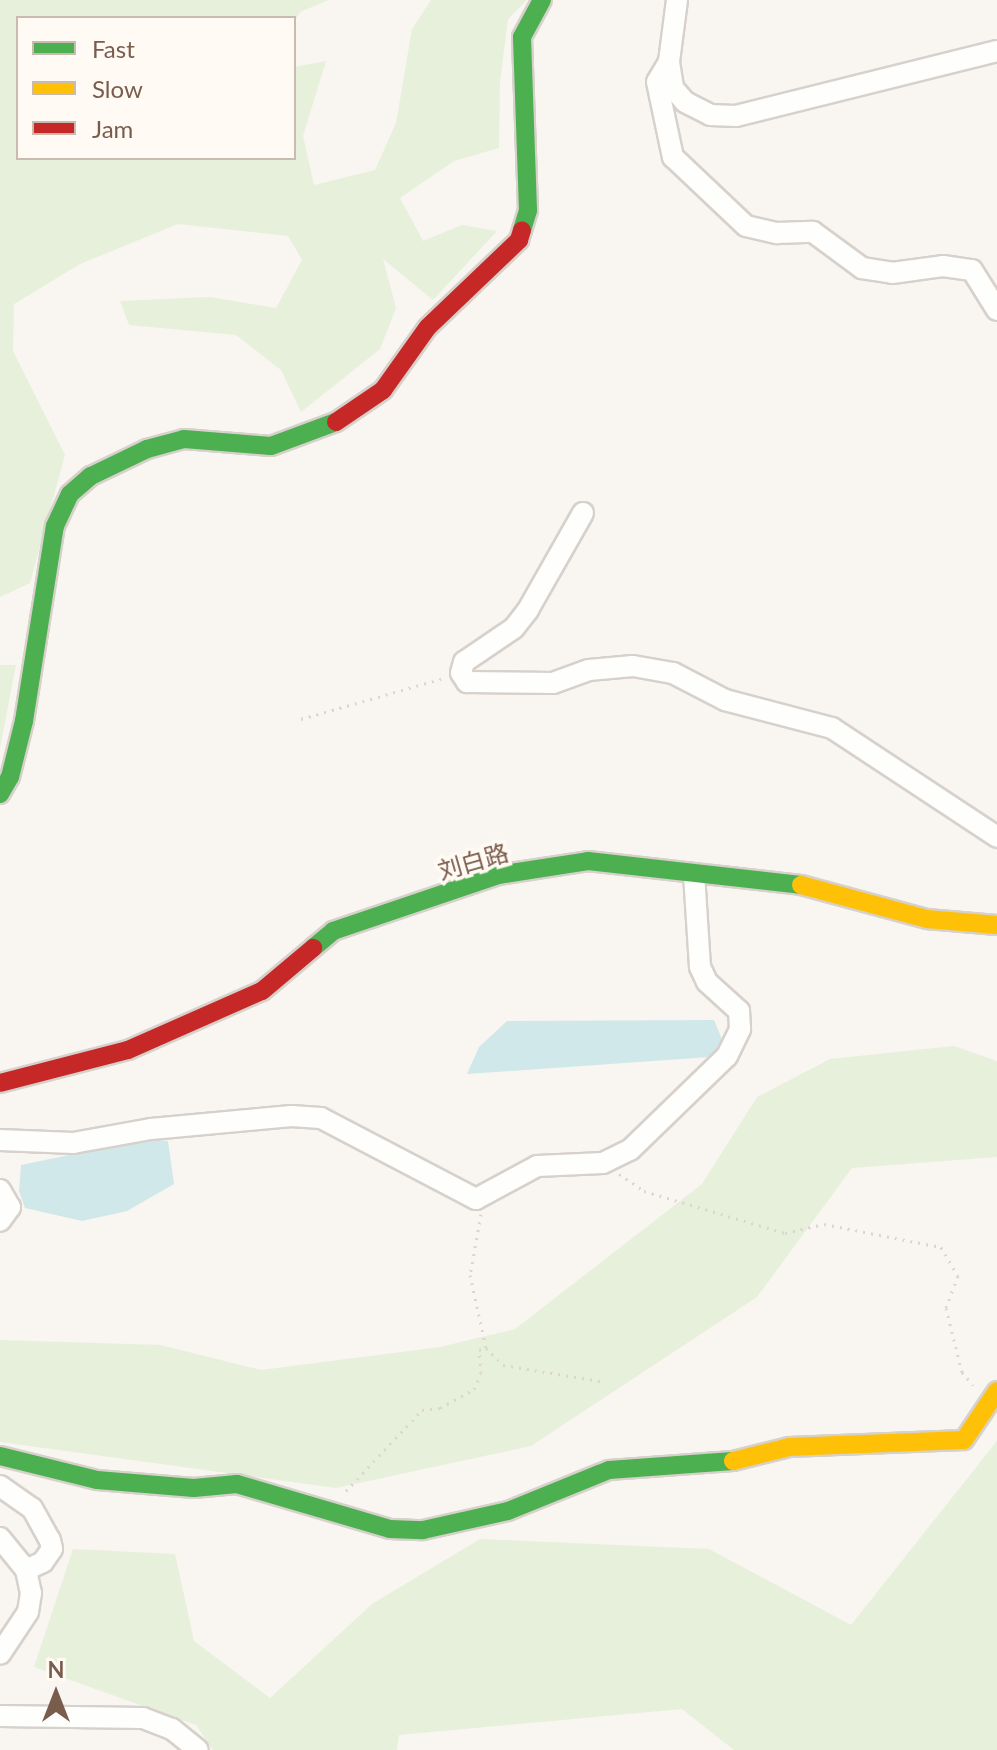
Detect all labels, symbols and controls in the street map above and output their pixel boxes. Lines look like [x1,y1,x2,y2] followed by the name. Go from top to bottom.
[16,16,296,160] legend
[92,34,135,63] text: Fast
[92,74,143,103] text: Slow
[92,114,133,143] text: Jam
[434,837,512,885] street label: 刘白路
[16,1654,96,1734] north arrow
[48,1656,64,1683] text: N

